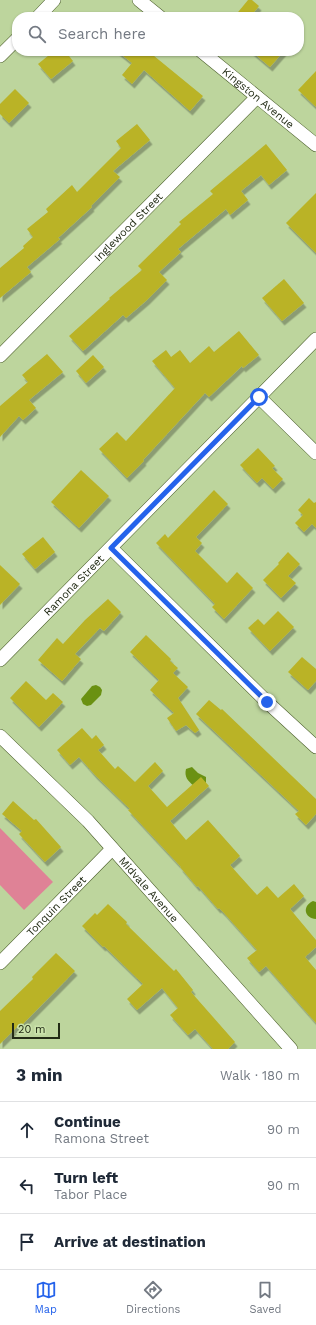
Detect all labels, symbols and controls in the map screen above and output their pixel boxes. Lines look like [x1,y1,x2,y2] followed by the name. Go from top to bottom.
[12,12,304,56] search box
[26,23,48,45] icon: search
[58,25,146,43] text: Search here
[220,65,297,131] street label: Kingston Avenue
[91,189,165,264] street label: Inglewood Street
[250,388,268,406] route start
[41,552,107,618] street label: Ramona Street
[258,693,276,711] route end
[116,854,181,925] street label: Midvale Avenue
[24,873,89,939] street label: Tonquin Street
[12,1021,60,1040] scale bar
[18,1023,46,1036] text: 20 m
[16,1065,62,1085] text: 3 min
[220,1068,300,1083] text: Walk · 180 m
[54,1113,121,1131] text: Continue
[16,1119,38,1141] icon: ahead
[267,1122,300,1137] text: 90 m
[54,1131,149,1146] text: Ramona Street
[54,1169,118,1187] text: Turn left
[16,1175,38,1197] icon: left
[267,1178,300,1193] text: 90 m
[54,1187,127,1202] text: Tabor Place
[16,1231,38,1253] icon: arrive
[54,1233,206,1251] text: Arrive at destination
[35,1279,57,1316] tab: Map
[126,1279,180,1316] tab: Directions
[249,1279,281,1316] tab: Saved

